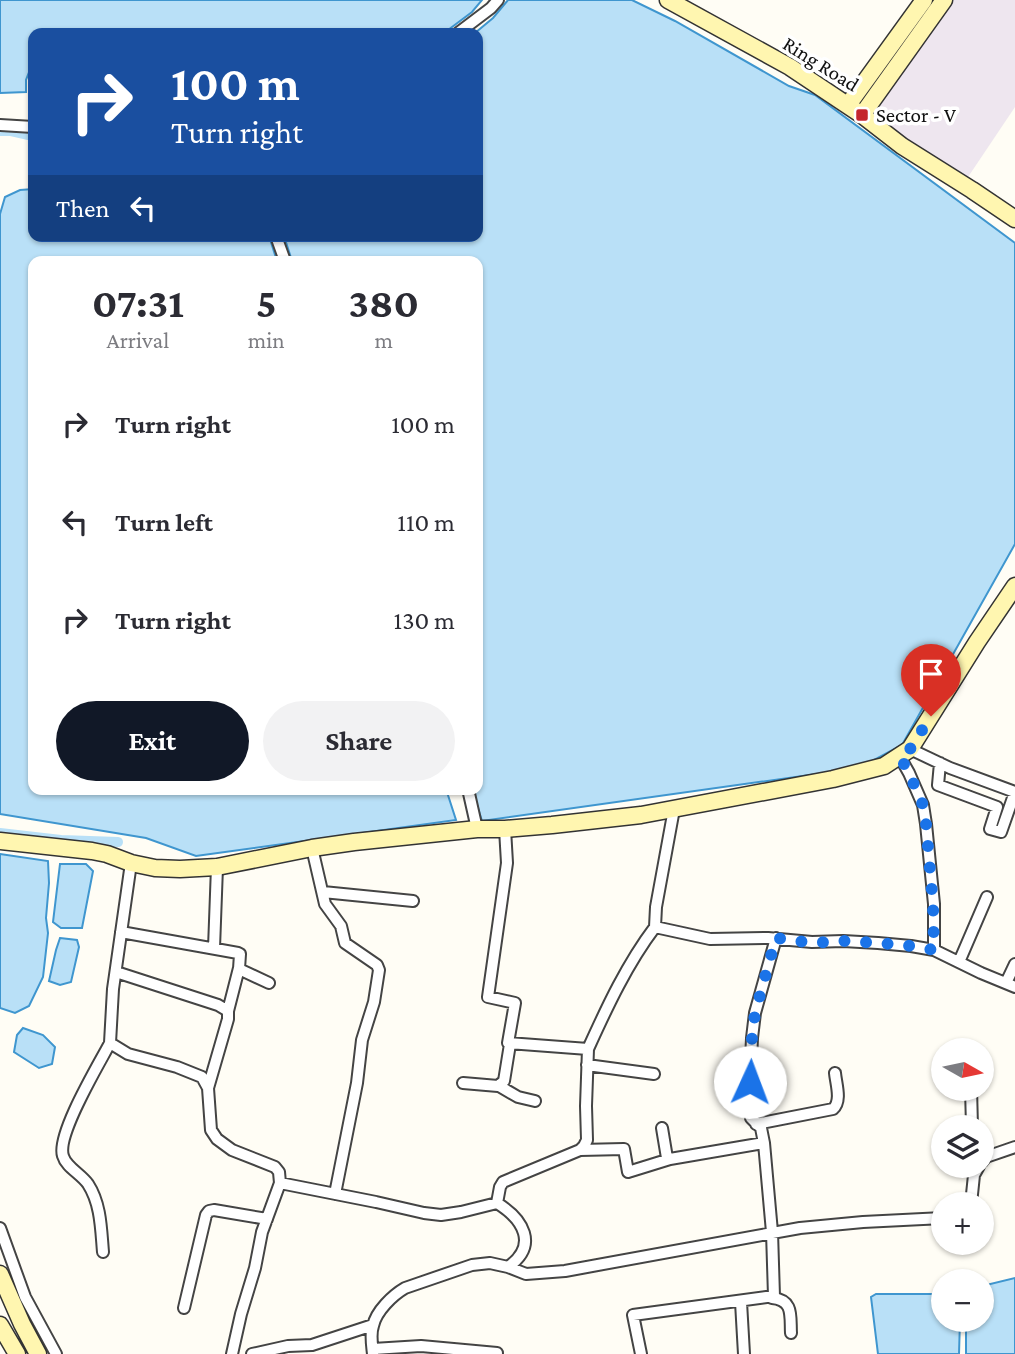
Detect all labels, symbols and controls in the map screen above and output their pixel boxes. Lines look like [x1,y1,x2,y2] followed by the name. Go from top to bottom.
[779,31,863,97] street label: Ring Road
[56,56,147,147] icon: right
[171,56,300,111] text: 100 m
[876,103,956,127] place label: Sector - V
[854,107,870,123] marker: Sector - V
[171,114,303,150] text: Turn right
[124,189,162,227] icon: left
[56,194,110,223] text: Then
[92,279,184,326] text: 07:31
[256,279,277,326] text: 5
[349,279,419,326] text: 380
[107,327,169,353] text: Arrival
[248,327,285,353] text: min
[375,327,393,353] text: m
[56,405,94,443] icon: right
[115,410,231,439] text: Turn right
[391,410,455,439] text: 100 m
[56,503,94,541] icon: left
[115,508,213,537] text: Turn left
[397,508,455,537] text: 110 m
[56,601,94,639] icon: right
[115,606,231,635] text: Turn right
[394,606,455,635] text: 130 m
[901,644,961,716] pin
[912,655,950,693] icon: arrive
[56,701,249,781] button: Exit
[263,701,455,781] button: Share
[931,1038,994,1101] north arrow
[931,1038,994,1332] map controls
[713,1045,787,1119] position arrow
[931,1115,994,1178] button: layers
[931,1192,994,1255] button: +
[931,1269,994,1332] button: −

